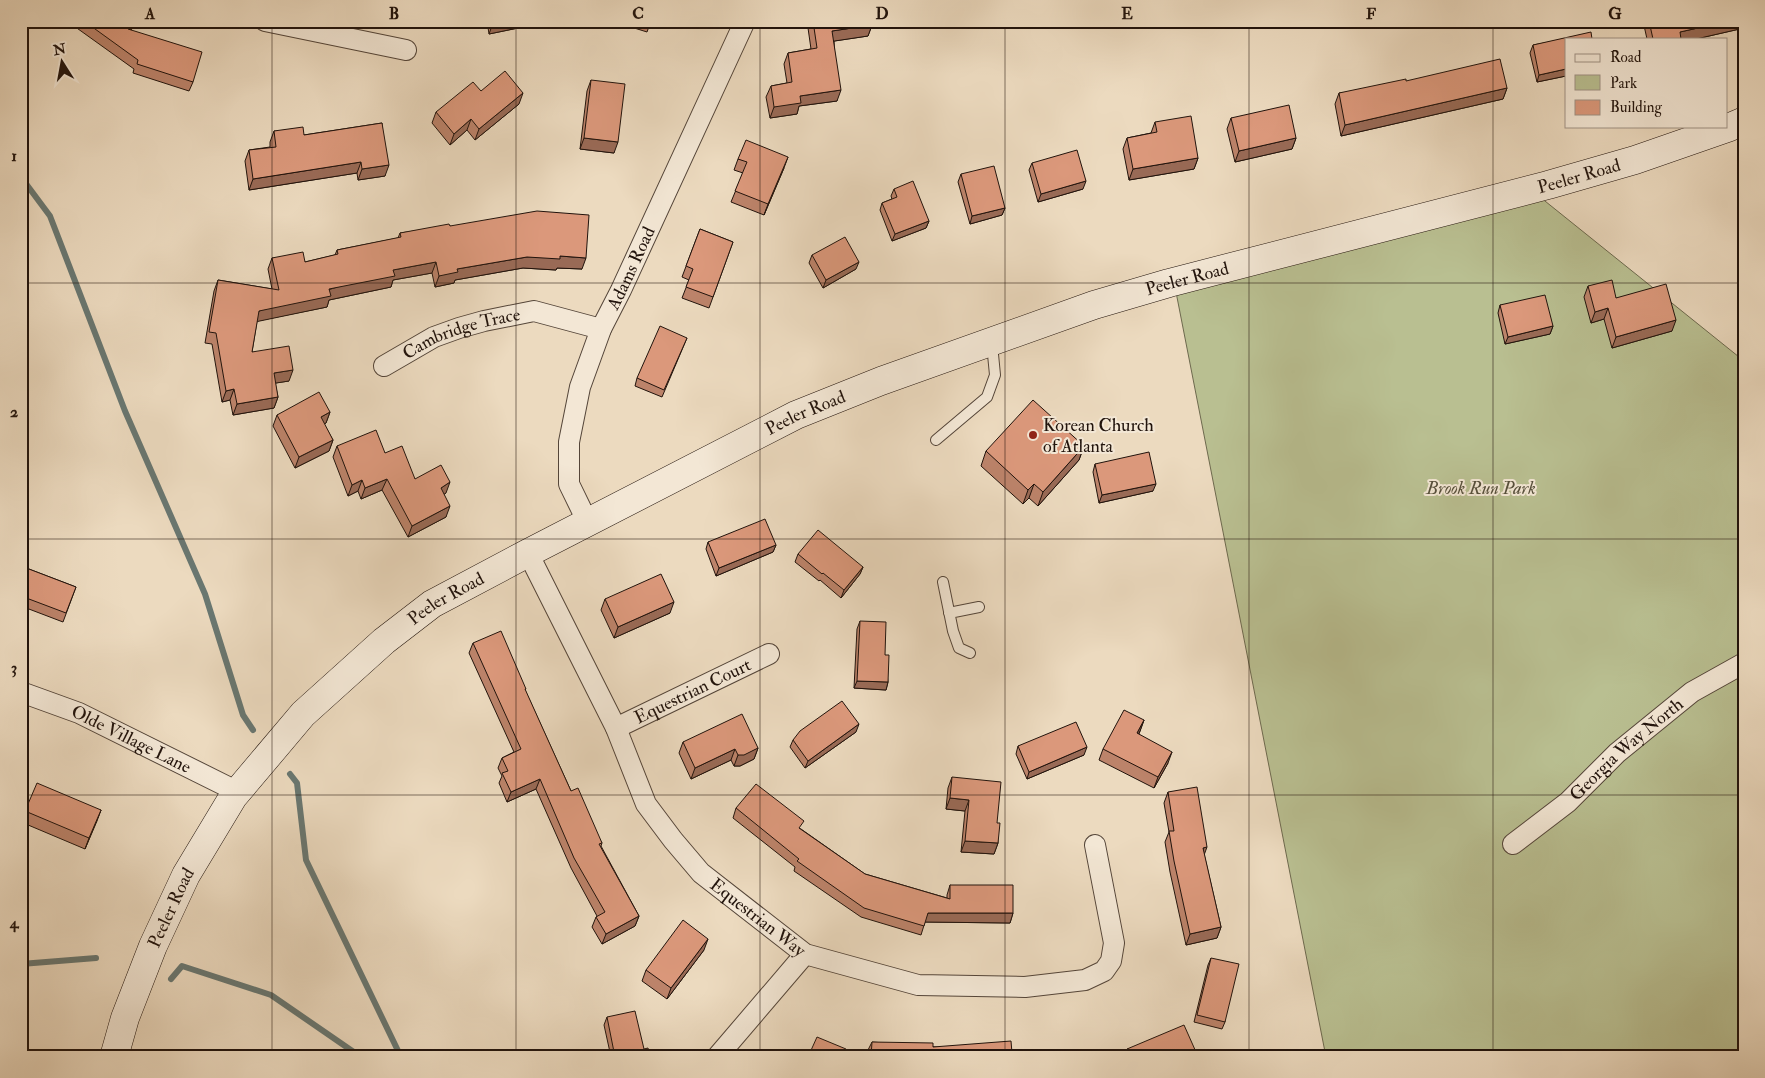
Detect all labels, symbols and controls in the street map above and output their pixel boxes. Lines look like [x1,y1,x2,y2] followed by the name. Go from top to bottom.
[144,4,156,24] text: A
[389,4,399,24] text: B
[632,4,644,24] text: C
[875,4,889,24] text: D
[1121,4,1133,24] text: E
[1366,4,1376,24] text: F
[1608,4,1622,24] text: G
[38,38,88,88] north arrow
[1565,38,1728,128] legend
[51,40,68,59] text: N
[1610,48,1642,67] text: Road
[1610,74,1637,93] text: Park
[1610,98,1662,117] text: Building
[11,146,17,166] text: 1
[1535,154,1623,199] street label: Peeler Road
[601,223,661,315] street label: Adams Road
[1143,257,1232,301] street label: Peeler Road
[398,303,523,365] street label: Cambridge Trace
[761,385,849,441] street label: Peeler Road
[10,402,18,422] text: 2
[1043,414,1154,458] place label: Korean Church of Atlanta
[1027,429,1039,441] marker: Korean Church of Atlanta
[1425,477,1536,500] park label: Brook Run Park
[403,567,488,631] street label: Peeler Road
[631,653,755,729] street label: Equestrian Court
[11,658,17,678] text: 3
[1565,692,1689,806] street label: Georgia Way North
[67,700,195,779] street label: Olde Village Lane
[143,864,200,951] street label: Peeler Road
[705,873,811,963] street label: Equestrian Way
[9,913,20,933] text: 4

